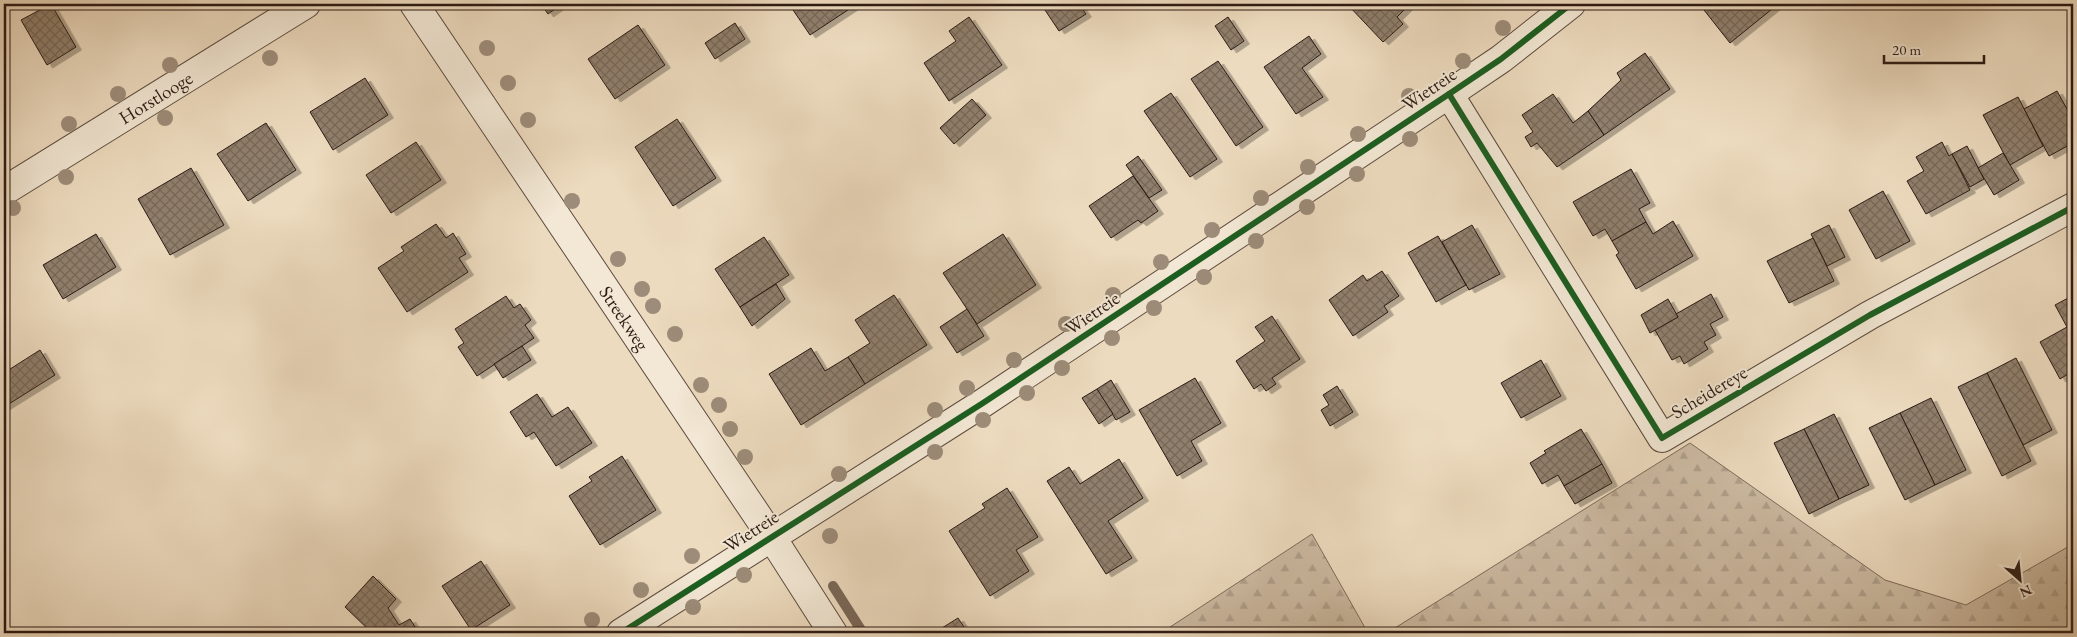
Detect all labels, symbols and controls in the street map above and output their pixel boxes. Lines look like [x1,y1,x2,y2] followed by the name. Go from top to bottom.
[1884,32,1984,64] scale bar
[1892,40,1921,59] text: 20 m
[1397,62,1461,116] street label: Wietreie
[114,65,197,130] street label: Horstlooge
[594,281,656,356] street label: Streekweg
[1060,286,1124,340] street label: Wietreie
[1666,360,1752,424] street label: Scheidereye
[719,504,783,558] street label: Wietreie
[1994,554,2044,604] north arrow
[2016,581,2035,602] text: N

